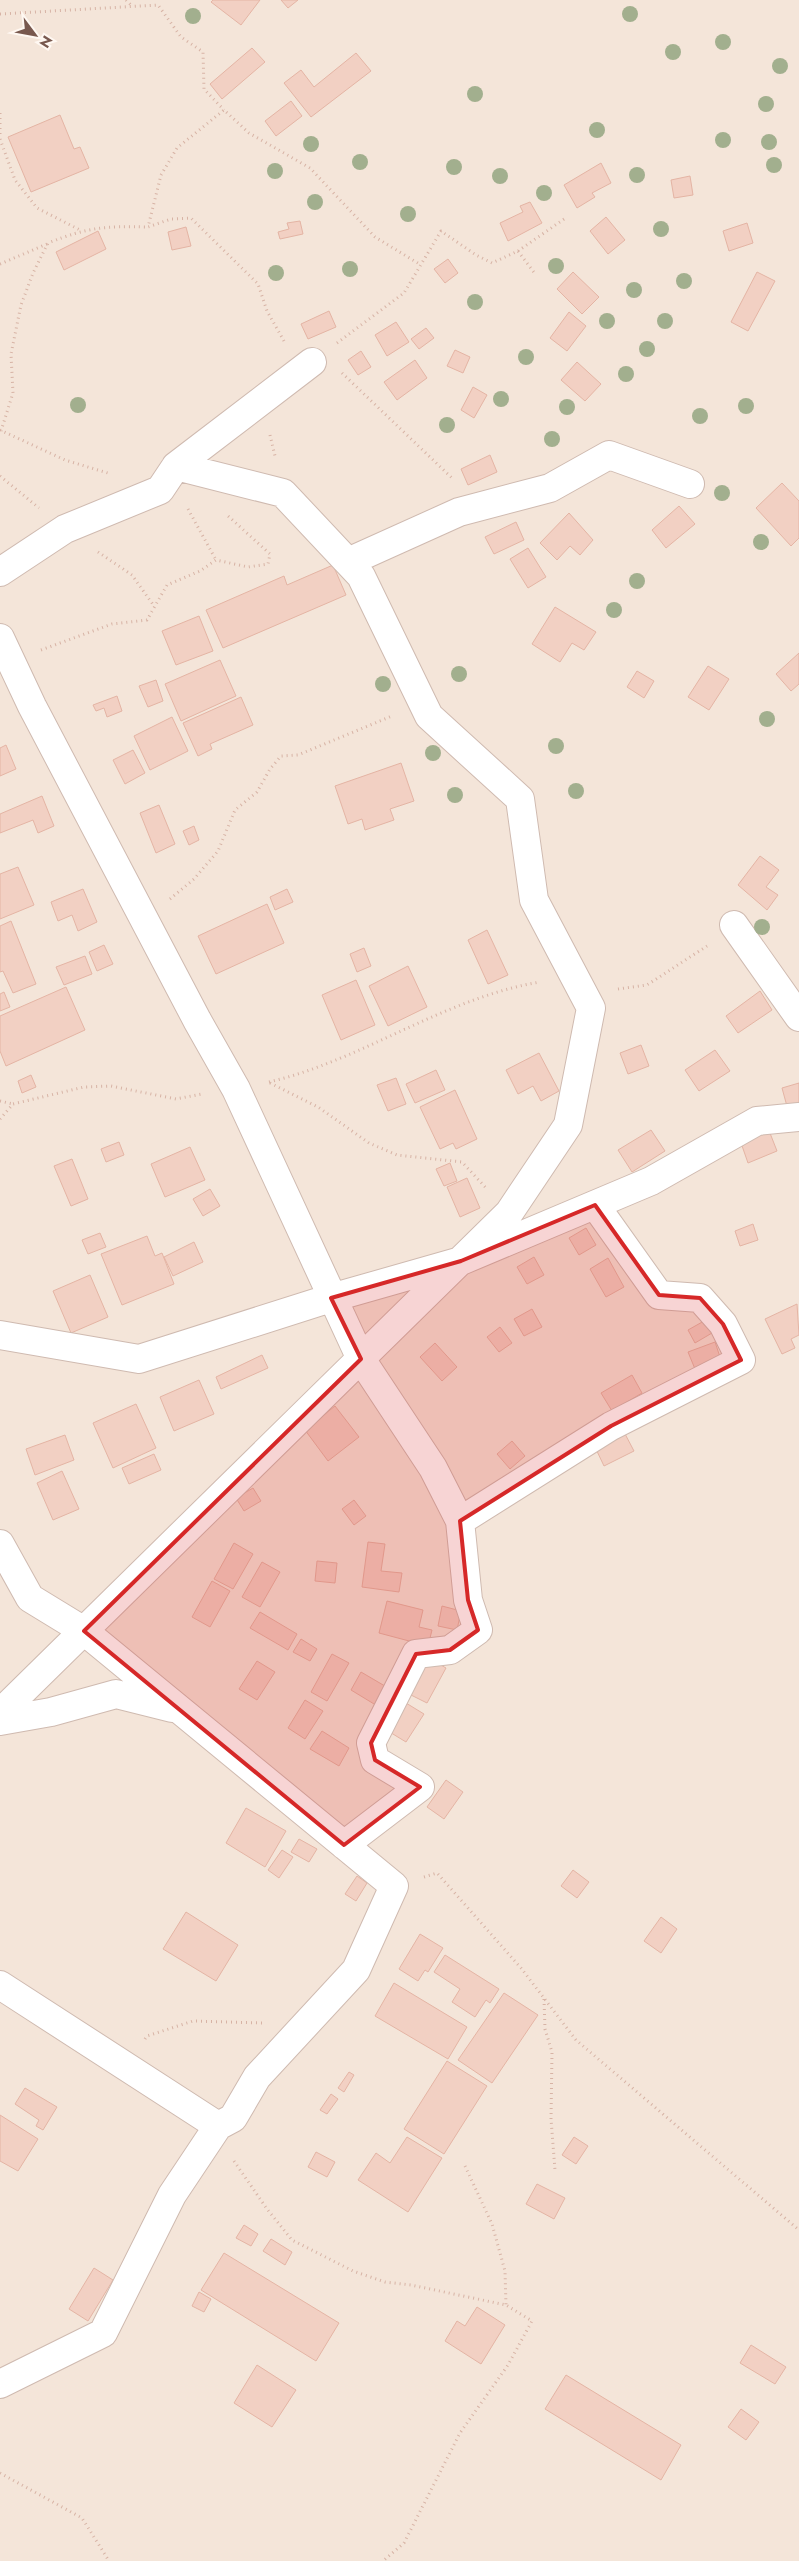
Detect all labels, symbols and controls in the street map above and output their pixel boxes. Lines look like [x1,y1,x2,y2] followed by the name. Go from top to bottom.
[10,10,60,60] north arrow
[35,32,57,52] text: N

